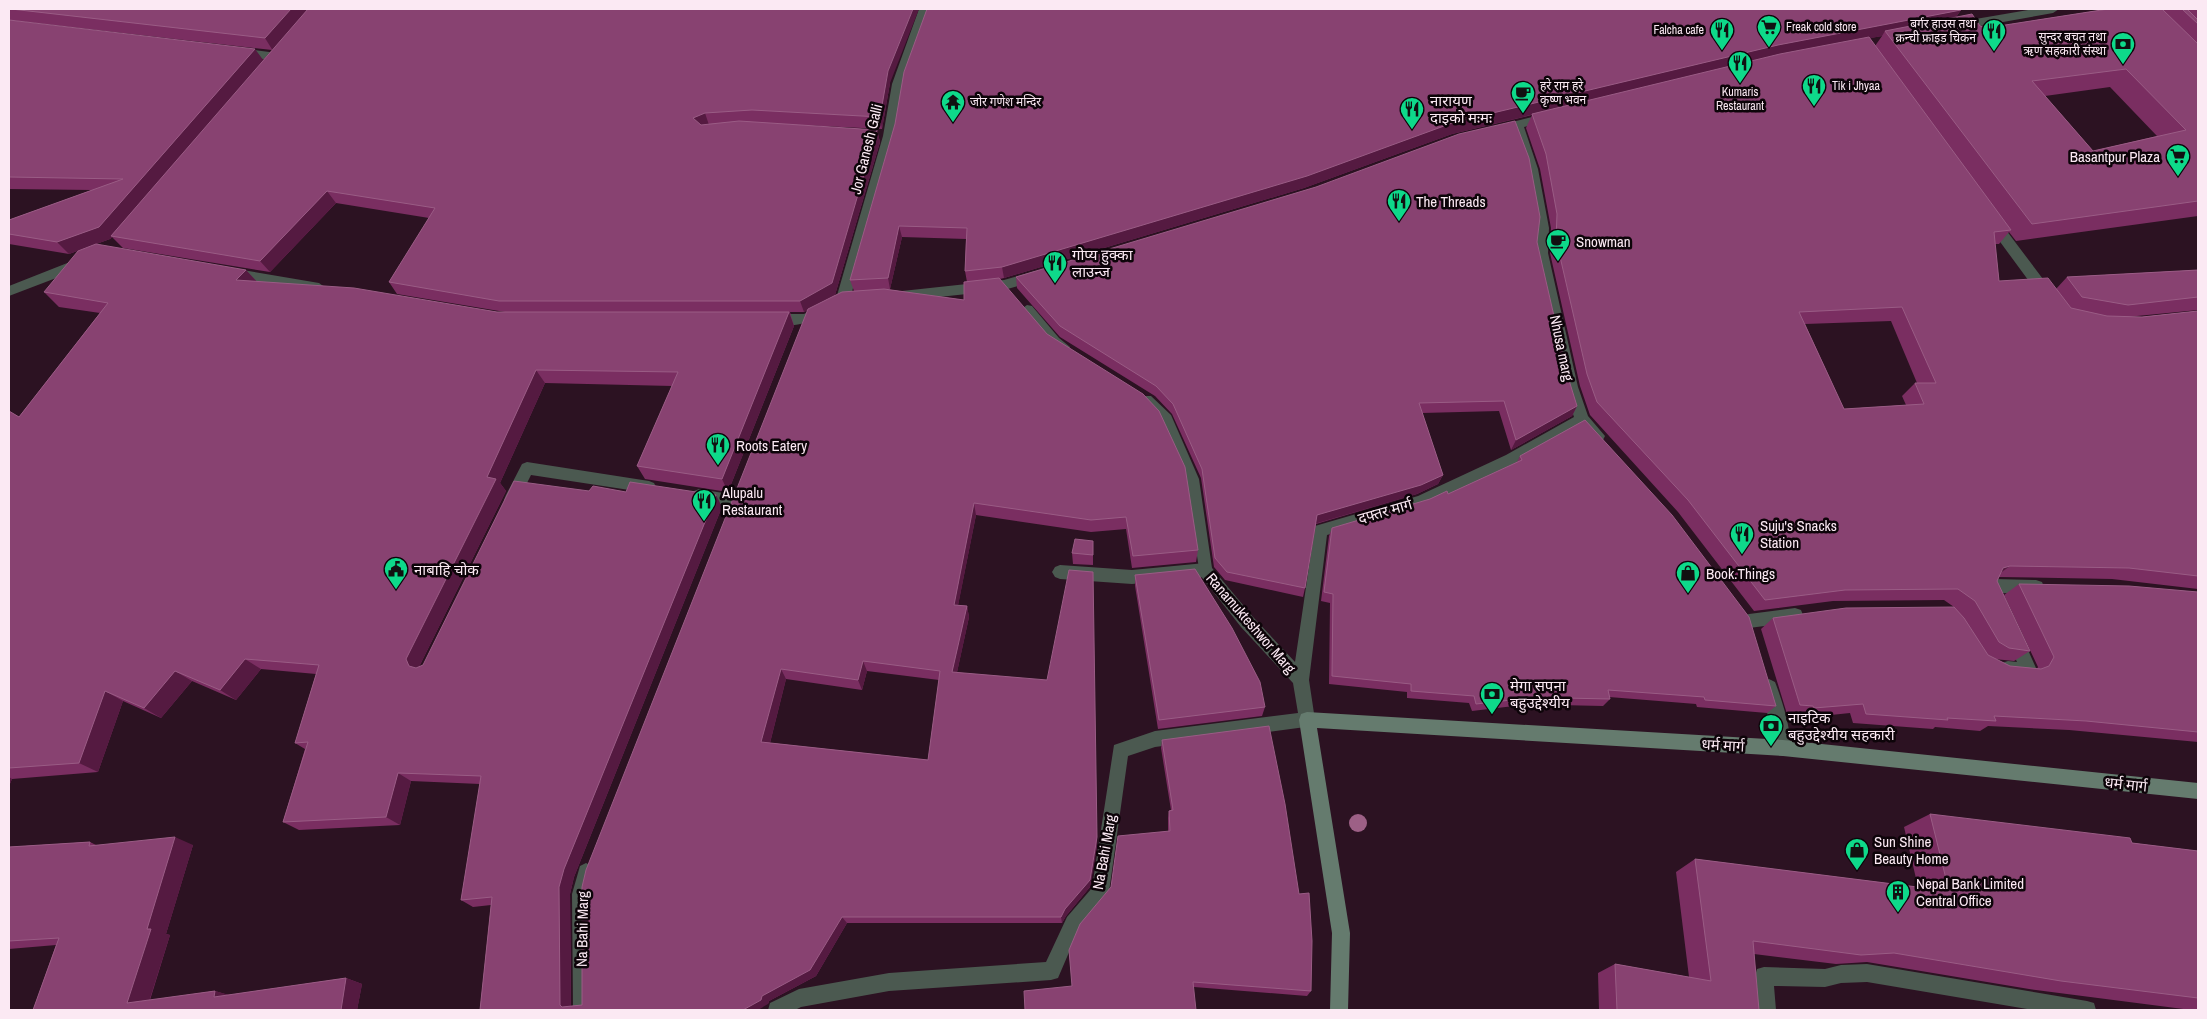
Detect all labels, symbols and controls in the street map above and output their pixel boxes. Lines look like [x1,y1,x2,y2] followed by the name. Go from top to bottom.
[1756,14,1782,48] supermarket icon: Freak cold store
[1895,16,1977,46] place label: बर्गर हाउस तथा क्रन्ची फ्राइड चिकन
[1709,17,1735,51] restaurant icon: Falcha cafe
[1981,18,2007,52] restaurant icon: बर्गर हाउस तथा क्रन्ची फ्राइड चिकन
[1786,19,1857,35] place label: Freak cold store
[1654,22,1704,38] place label: Falcha cafe
[2023,29,2107,59] place label: सुन्दर बचत तथा ऋण सहकारी संस्था
[2110,31,2136,65] bank icon: सुन्दर बचत तथा ऋण सहकारी संस्था
[1727,50,1753,84] restaurant icon: Kumaris Restaurant
[1801,73,1827,107] restaurant icon: Tik i Jhyaa
[1540,78,1587,108] place label: हरे राम हरे कृष्ण भवन
[1832,78,1880,94] place label: Tik i Jhyaa
[1510,80,1536,114] cafe icon: हरे राम हरे कृष्ण भवन
[1716,84,1764,114] place label: Kumaris Restaurant
[940,89,966,123] temple icon: जोर गणेश मन्दिर
[1430,90,1493,128] place label: नारायण दाइको मःमः
[970,94,1042,110] place label: जोर गणेश मन्दिर
[1399,96,1425,130] restaurant icon: नारायण दाइको मःमः
[845,102,887,196] street label: Jor Ganesh Galli
[2165,143,2191,177] supermarket icon: Basantpur Plaza
[2070,146,2160,167] place label: Basantpur Plaza
[1386,188,1412,222] restaurant icon: The Threads
[1416,191,1486,212] place label: The Threads
[1545,228,1571,262] cafe icon: Snowman
[1576,231,1631,252] place label: Snowman
[1072,244,1134,282] place label: गोप्य हुक्का लाउन्ज
[1042,250,1068,284] restaurant icon: गोप्य हुक्का लाउन्ज
[1545,313,1579,383] street label: Nhusa marg
[705,432,731,466] restaurant icon: Roots Eatery
[736,435,808,456] place label: Roots Eatery
[721,482,783,520] place label: Alupalu Restaurant
[691,488,717,522] restaurant icon: Alupalu Restaurant
[1355,493,1416,529] street label: दफ्तर मार्ग
[1760,515,1837,553] place label: Suju's Snacks Station
[1729,521,1755,555] restaurant icon: Suju's Snacks Station
[383,556,409,590] public building icon: नाबाहि चोक
[414,559,479,580] place label: नाबाहि चोक
[1675,560,1701,594] shop icon: Book.Things
[1706,563,1775,584] place label: Book.Things
[1201,568,1301,678] street label: Ranamukteshwor Marg
[1510,675,1570,713] place label: मेगा सपना बहुउद्देश्यीय
[1479,681,1505,715] bank icon: मेगा सपना बहुउद्देश्यीय
[1788,707,1896,745] place label: नाइटिक बहुउद्देश्यीय सहकारी
[1758,713,1784,747] bank icon: नाइटिक बहुउद्देश्यीय सहकारी
[1701,733,1746,757] street label: धर्म मार्ग
[2104,771,2149,797] street label: धर्म मार्ग
[1087,813,1121,891] street label: Na Bahi Marg
[1874,831,1949,869] place label: Sun Shine Beauty Home
[1844,837,1870,871] shop icon: Sun Shine Beauty Home
[1916,873,2024,911] place label: Nepal Bank Limited Central Office
[1885,879,1911,913] building icon: Nepal Bank Limited Central Office
[571,891,593,967] street label: Na Bahi Marg

